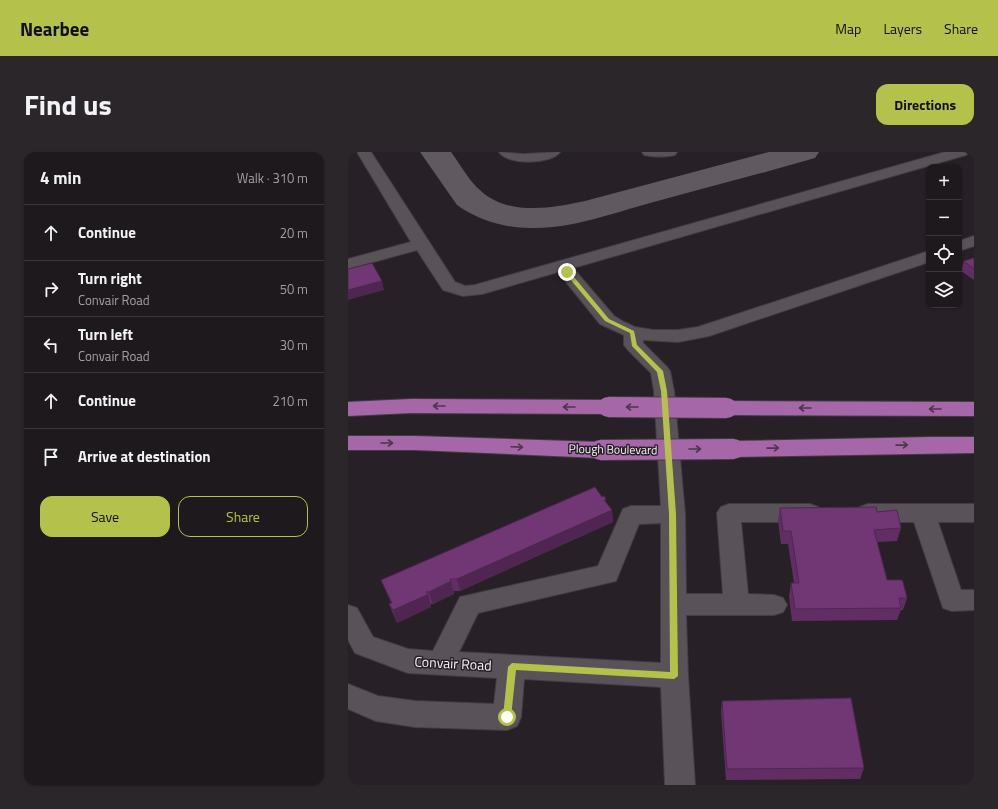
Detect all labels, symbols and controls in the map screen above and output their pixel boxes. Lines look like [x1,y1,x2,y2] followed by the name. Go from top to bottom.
[20,14,89,43] text: Nearbee
[835,18,861,39] text: Map
[883,18,922,39] text: Layers
[944,18,978,39] text: Share
[24,83,112,126] text: Find us
[876,84,974,125] button: Directions
[926,164,962,308] map controls
[926,164,962,200] button: +
[40,165,81,191] text: 4 min
[237,168,308,188] text: Walk · 310 m
[926,200,962,236] button: −
[78,221,136,244] text: Continue
[40,222,62,244] icon: ahead
[280,223,308,243] text: 20 m
[926,236,962,272] button: locate
[558,263,576,281] route end
[78,267,142,290] text: Turn right
[926,272,962,308] button: layers
[40,278,62,300] icon: right
[280,279,308,299] text: 50 m
[78,290,150,310] text: Convair Road
[78,323,133,346] text: Turn left
[40,334,62,356] icon: left
[280,335,308,355] text: 30 m
[78,346,150,366] text: Convair Road
[78,389,136,412] text: Continue
[40,390,62,412] icon: ahead
[272,391,308,411] text: 210 m
[433,402,446,410] one-way arrow
[563,403,576,411] one-way arrow
[626,403,639,411] one-way arrow
[799,404,812,412] one-way arrow
[929,405,942,413] one-way arrow
[380,439,393,447] one-way arrow
[568,439,658,459] street label: Plough Boulevard
[895,442,908,449] one-way arrow
[510,443,523,450] one-way arrow
[78,445,211,468] text: Arrive at destination
[688,445,701,453] one-way arrow
[766,445,779,452] one-way arrow
[40,446,62,468] icon: arrive
[40,496,170,537] button: Save
[178,496,308,537] button: Share
[414,650,492,676] street label: Convair Road
[498,708,516,726] route start

